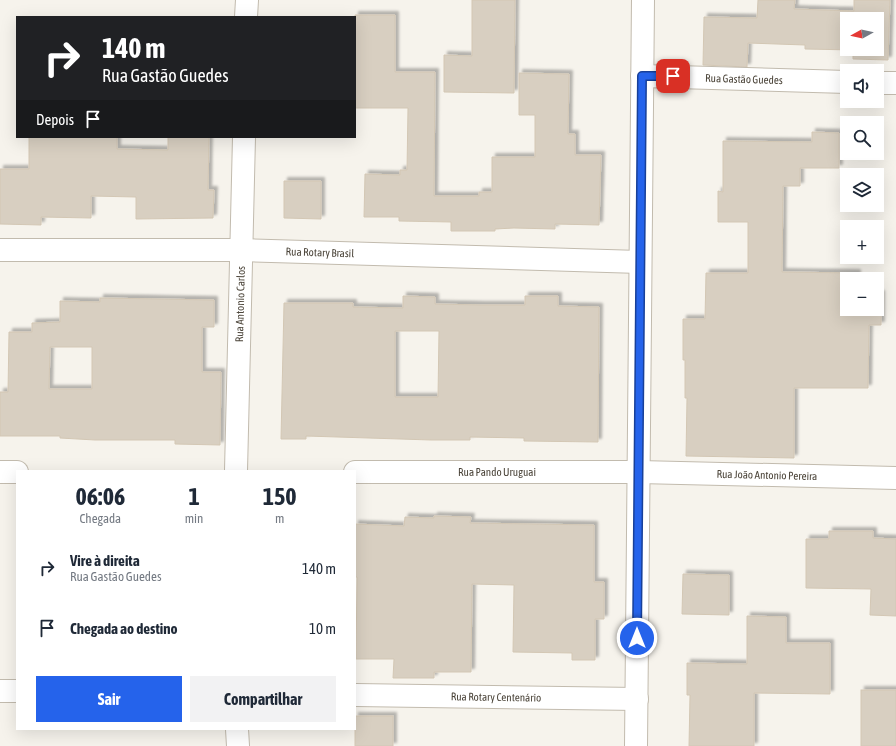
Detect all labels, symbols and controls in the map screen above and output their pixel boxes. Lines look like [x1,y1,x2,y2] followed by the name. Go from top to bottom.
[840,12,884,56] north arrow
[840,12,884,316] map controls
[36,32,88,84] icon: right
[102,32,165,64] text: 140 m
[656,59,690,93] pin
[840,64,884,108] button: sound
[102,65,229,86] text: Rua Gastão Guedes
[662,65,684,87] icon: arrive
[705,72,783,86] street label: Rua Gastão Guedes
[82,108,104,130] icon: arrive
[36,111,74,128] text: Depois
[840,116,884,160] button: search
[840,168,884,212] button: layers
[840,220,884,264] button: +
[286,245,354,259] street label: Rua Rotary Brasil
[233,266,247,342] street label: Rua Antonio Carlos
[840,272,884,316] button: −
[458,466,536,478] street label: Rua Pando Uruguai
[716,468,817,482] street label: Rua João Antonio Pereira
[75,483,125,510] text: 06:06
[188,483,200,510] text: 1
[263,483,297,510] text: 150
[80,511,121,526] text: Chegada
[185,511,203,526] text: min
[275,511,284,526] text: m
[70,552,140,569] text: Vire à direita
[36,557,58,579] icon: right
[302,560,336,577] text: 140 m
[70,569,161,584] text: Rua Gastão Guedes
[36,617,58,639] icon: arrive
[616,617,658,659] position arrow
[70,620,178,637] text: Chegada ao destino
[309,620,336,637] text: 10 m
[36,676,182,722] button: Sair
[190,676,336,722] button: Compartilhar
[451,690,541,704] street label: Rua Rotary Centenário

